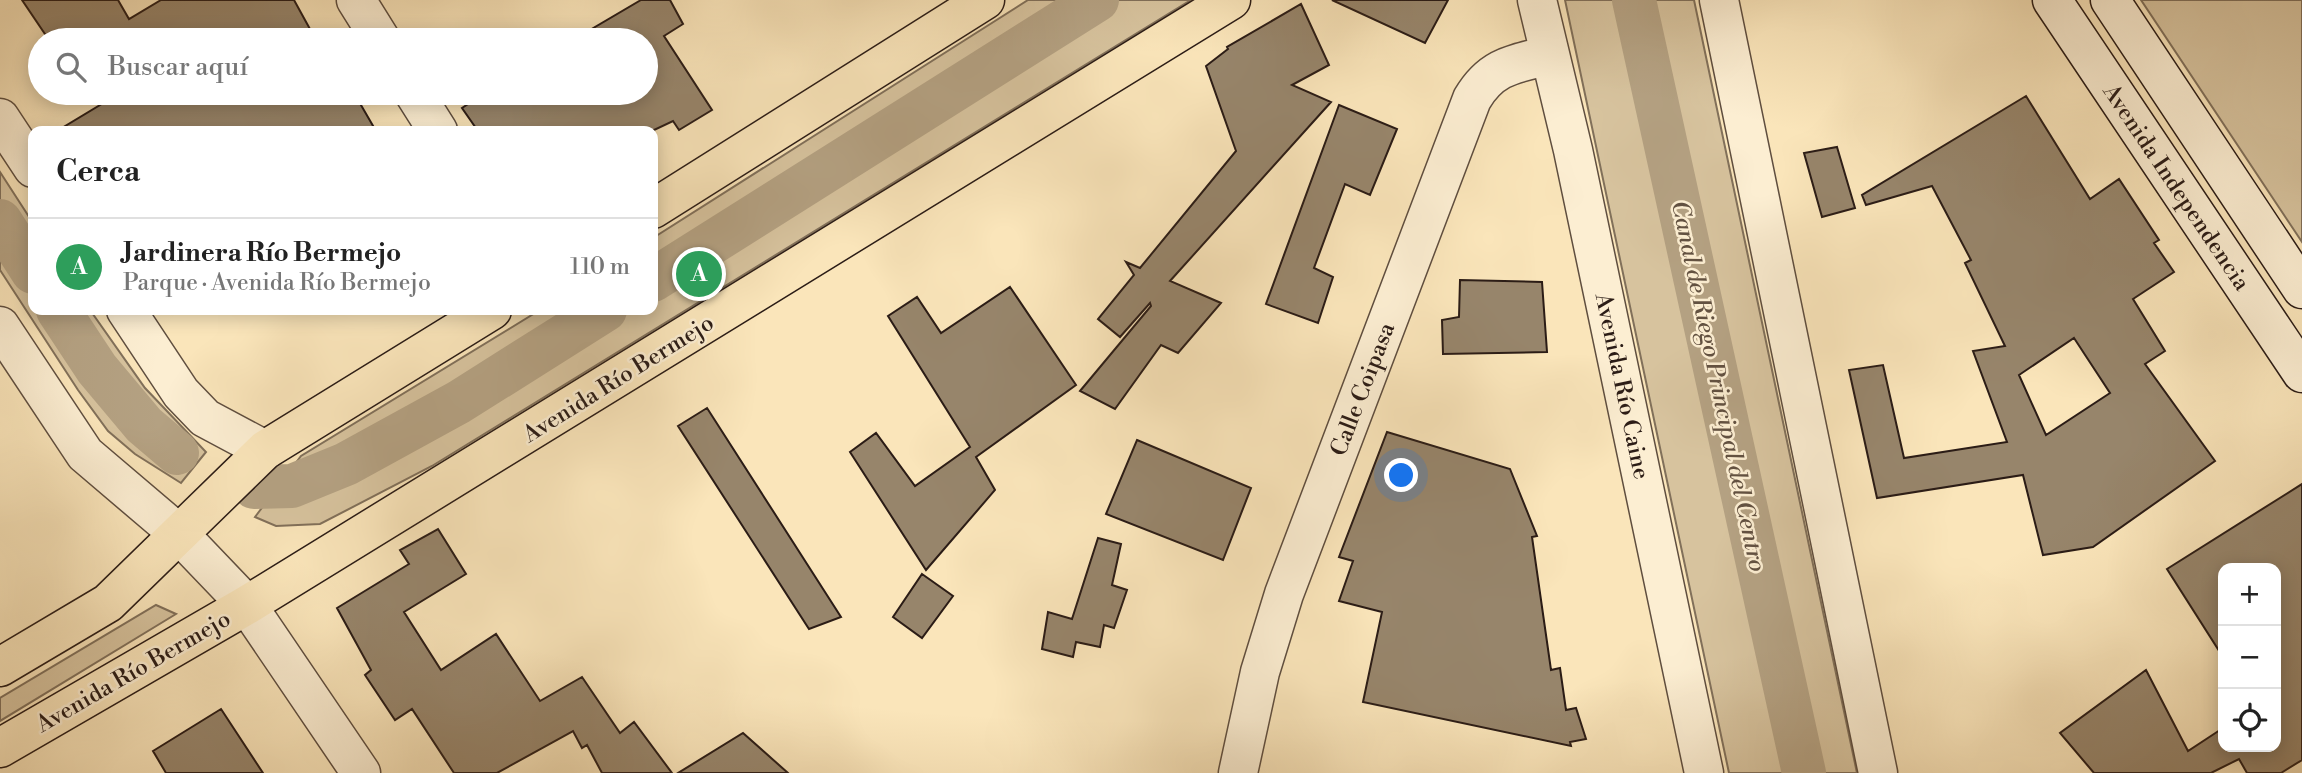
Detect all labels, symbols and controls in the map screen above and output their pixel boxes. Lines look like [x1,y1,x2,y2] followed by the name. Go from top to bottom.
[28,28,658,105] search box
[52,48,90,86] icon: search
[108,51,248,83] text: Buscar aquí
[2096,78,2256,296] street label: Avenida Independencia
[56,153,140,191] text: Cerca
[1664,198,1772,574] water label: Canal de Riego Principal del Centro
[123,237,401,269] text: Jardinera Río Bermejo
[676,248,722,300] pin: A
[71,253,87,281] text: A
[570,253,630,281] text: 110 m
[123,269,431,297] text: Parque · Avenida Río Bermejo
[1588,290,1655,482] street label: Avenida Río Caine
[517,309,719,449] street label: Avenida Río Bermejo
[1325,318,1401,460] street label: Calle Coipasa
[1384,458,1418,492] your location
[2218,563,2281,752] map controls
[2218,563,2281,626] button: +
[30,605,236,739] street label: Avenida Río Bermejo
[2218,626,2281,689] button: −
[2218,689,2281,752] button: locate

